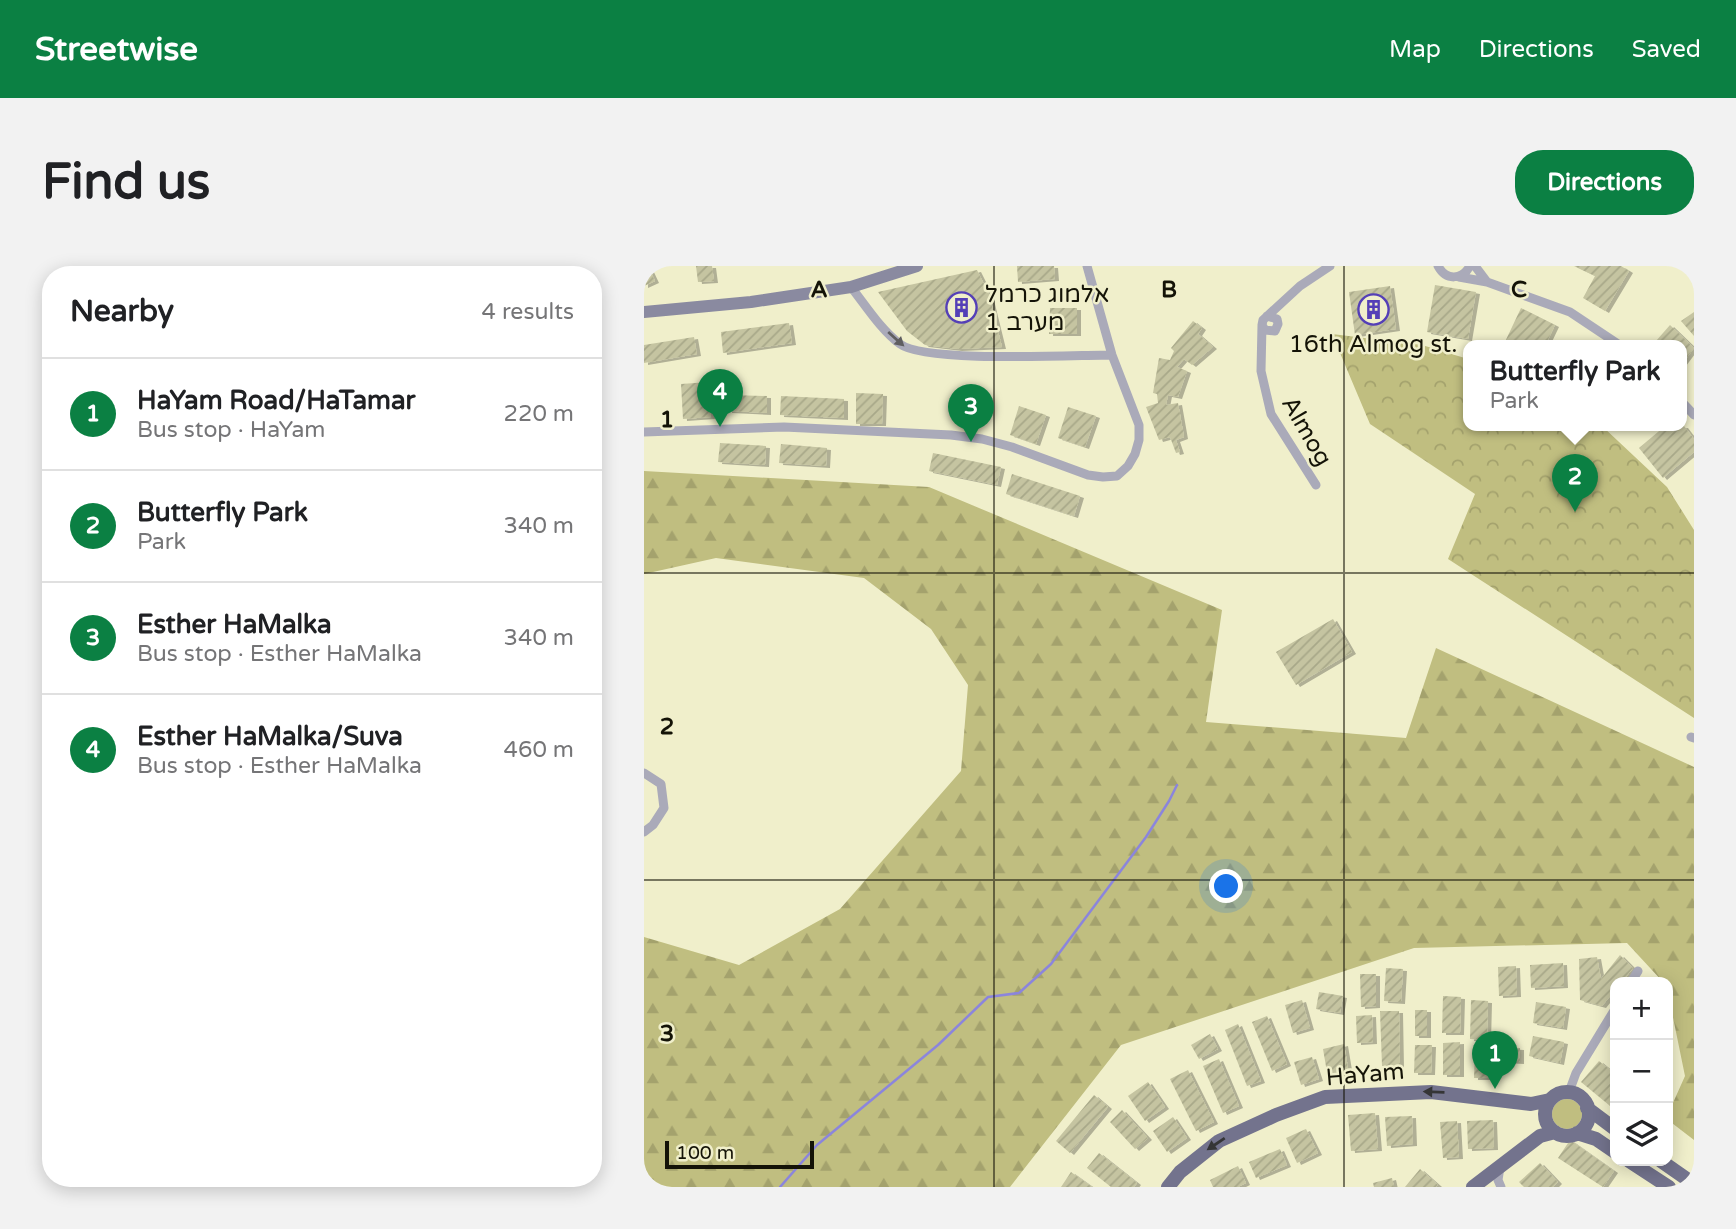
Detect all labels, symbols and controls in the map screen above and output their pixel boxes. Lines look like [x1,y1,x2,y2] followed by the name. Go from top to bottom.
[35,30,198,69] text: Streetwise
[1389,35,1441,64] text: Map
[1479,35,1594,64] text: Directions
[1632,35,1701,64] text: Saved
[1515,150,1694,215] button: Directions
[42,153,210,212] text: Find us
[810,276,828,304] text: A
[1161,276,1177,304] text: B
[1511,276,1527,304] text: C
[985,280,1109,337] place label: אלמוג כרמל מערב 1
[945,291,979,325] building icon: אלמוג כרמל מערב 1
[70,293,174,330] text: Nearby
[1356,293,1390,327] building icon: 16th Almog st.
[481,298,574,326] text: 4 results
[1289,330,1457,359] place label: 16th Almog st.
[887,331,905,347] one-way arrow
[1463,340,1687,431] popup
[1490,356,1660,387] text: Butterfly Park
[697,369,743,427] pin: 4
[948,384,994,442] pin: 3
[137,385,416,416] text: HaYam Road/HaTamar
[1490,387,1539,415] text: Park
[1275,391,1338,471] street label: Almog
[86,400,100,428] text: 1
[504,400,574,428] text: 220 m
[660,406,674,434] text: 1
[137,416,325,444] text: Bus stop · HaYam
[1552,454,1598,512] pin: 2
[137,497,308,528] text: Butterfly Park
[86,512,100,540] text: 2
[504,512,574,540] text: 340 m
[137,528,186,556] text: Park
[137,609,332,640] text: Esther HaMalka
[86,624,100,652] text: 3
[504,624,574,652] text: 340 m
[137,640,422,668] text: Bus stop · Esther HaMalka
[660,713,674,741] text: 2
[137,721,403,752] text: Esther HaMalka/Suva
[86,736,100,764] text: 4
[504,736,574,764] text: 460 m
[137,752,422,780] text: Bus stop · Esther HaMalka
[1209,869,1243,903] your location
[1610,977,1673,1166] map controls
[1610,977,1673,1040] button: +
[660,1020,674,1048] text: 3
[1472,1031,1518,1089] pin: 1
[1610,1040,1673,1103] button: −
[1324,1057,1406,1092] street label: HaYam
[1422,1087,1444,1098] one-way arrow
[1610,1103,1673,1166] button: layers
[665,1138,814,1170] scale bar
[1206,1138,1226,1151] one-way arrow
[676,1142,734,1164] text: 100 m

